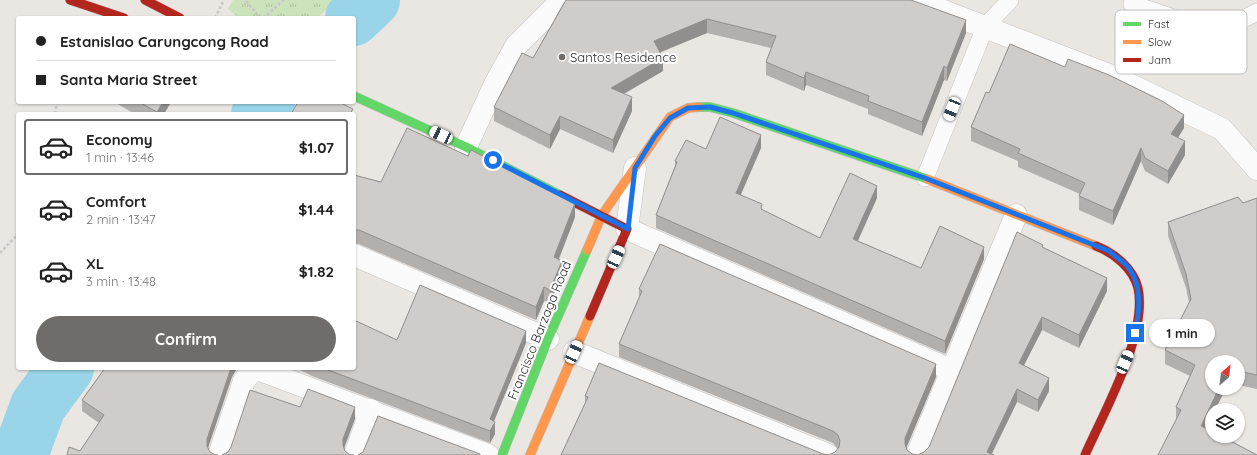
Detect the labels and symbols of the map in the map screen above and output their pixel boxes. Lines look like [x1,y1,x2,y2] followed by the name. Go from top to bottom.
[1115,10,1247,74] legend
[1148,17,1170,31] text: Fast
[1148,35,1172,49] text: Slow
[570,49,676,65] place label: Santos Residence
[557,52,567,62] marker: Santos Residence
[1148,53,1171,67] text: Jam
[942,96,962,122] car
[428,124,454,146] car
[484,151,502,169] route start
[606,244,626,270] car
[504,258,574,402] street label: Francisco Barzaga Road
[1149,319,1215,347] callout: 1 min
[1126,324,1144,342] route end
[564,339,584,365] car
[1115,349,1135,375] car
[1205,355,1245,395] north arrow

